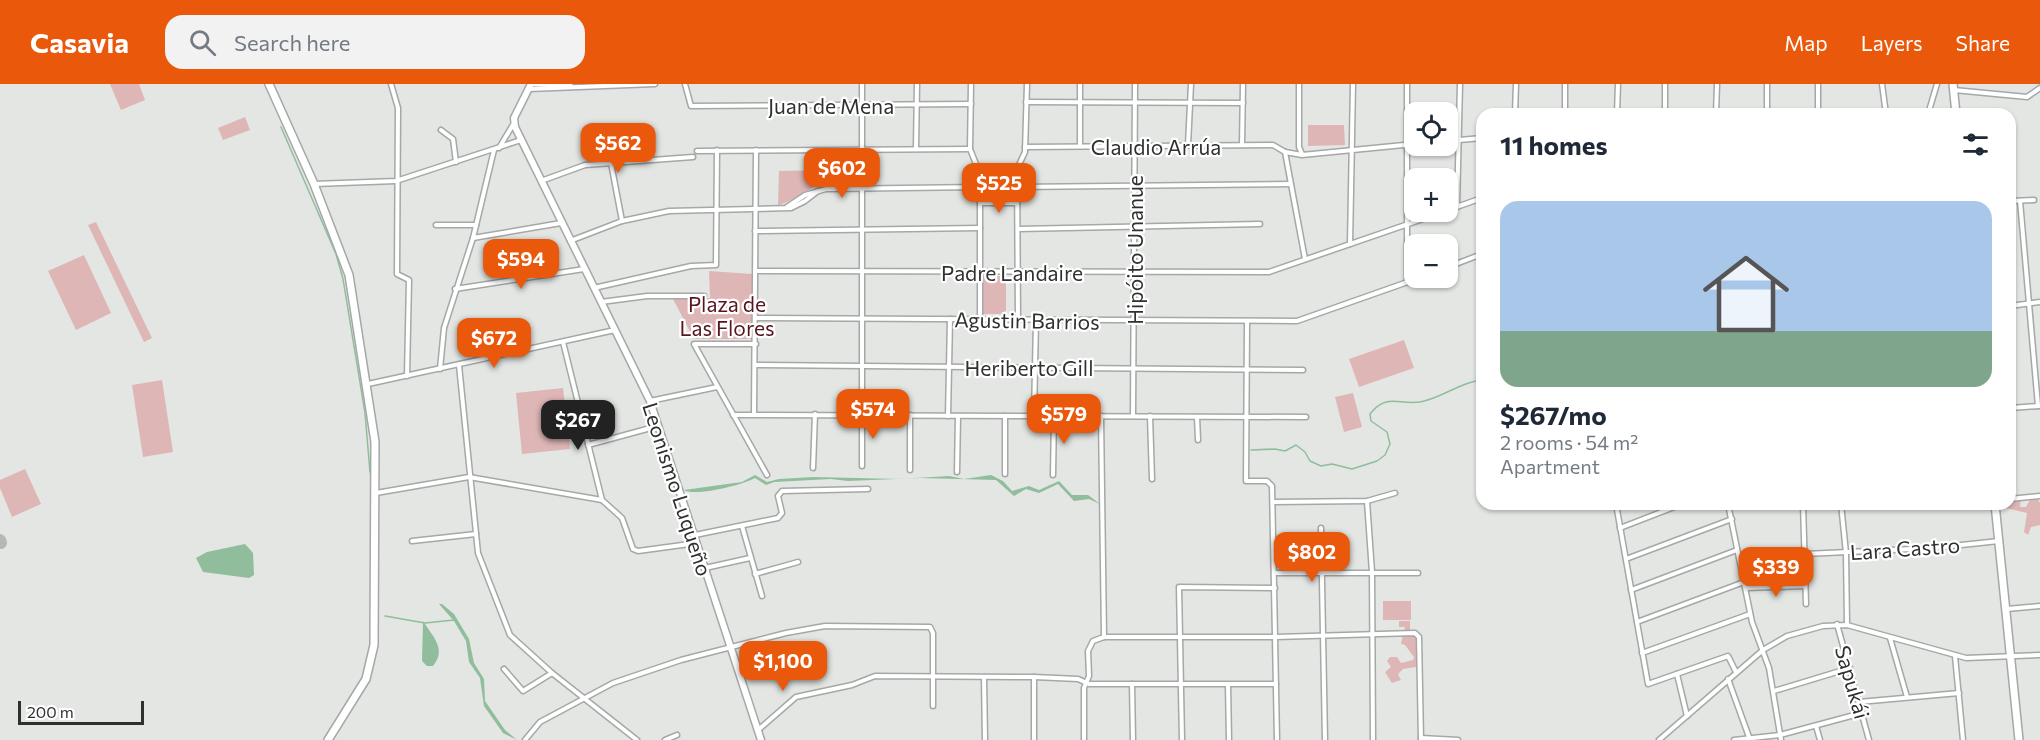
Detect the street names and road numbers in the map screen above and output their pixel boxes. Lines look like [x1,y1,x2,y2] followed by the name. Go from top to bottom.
[768,93,894,118] street label: Juan de Mena
[1091,134,1221,159] street label: Claudio Arrúa
[1122,175,1147,325] street label: Hipóito Unanue
[941,260,1083,285] street label: Padre Landaire
[954,306,1100,334] street label: Agustin Barrios
[965,355,1093,380] street label: Heriberto Gill
[638,399,718,579] street label: Leonismo Luqueño
[1849,532,1961,564] street label: Lara Castro
[1831,642,1875,722] street label: Sapukái

